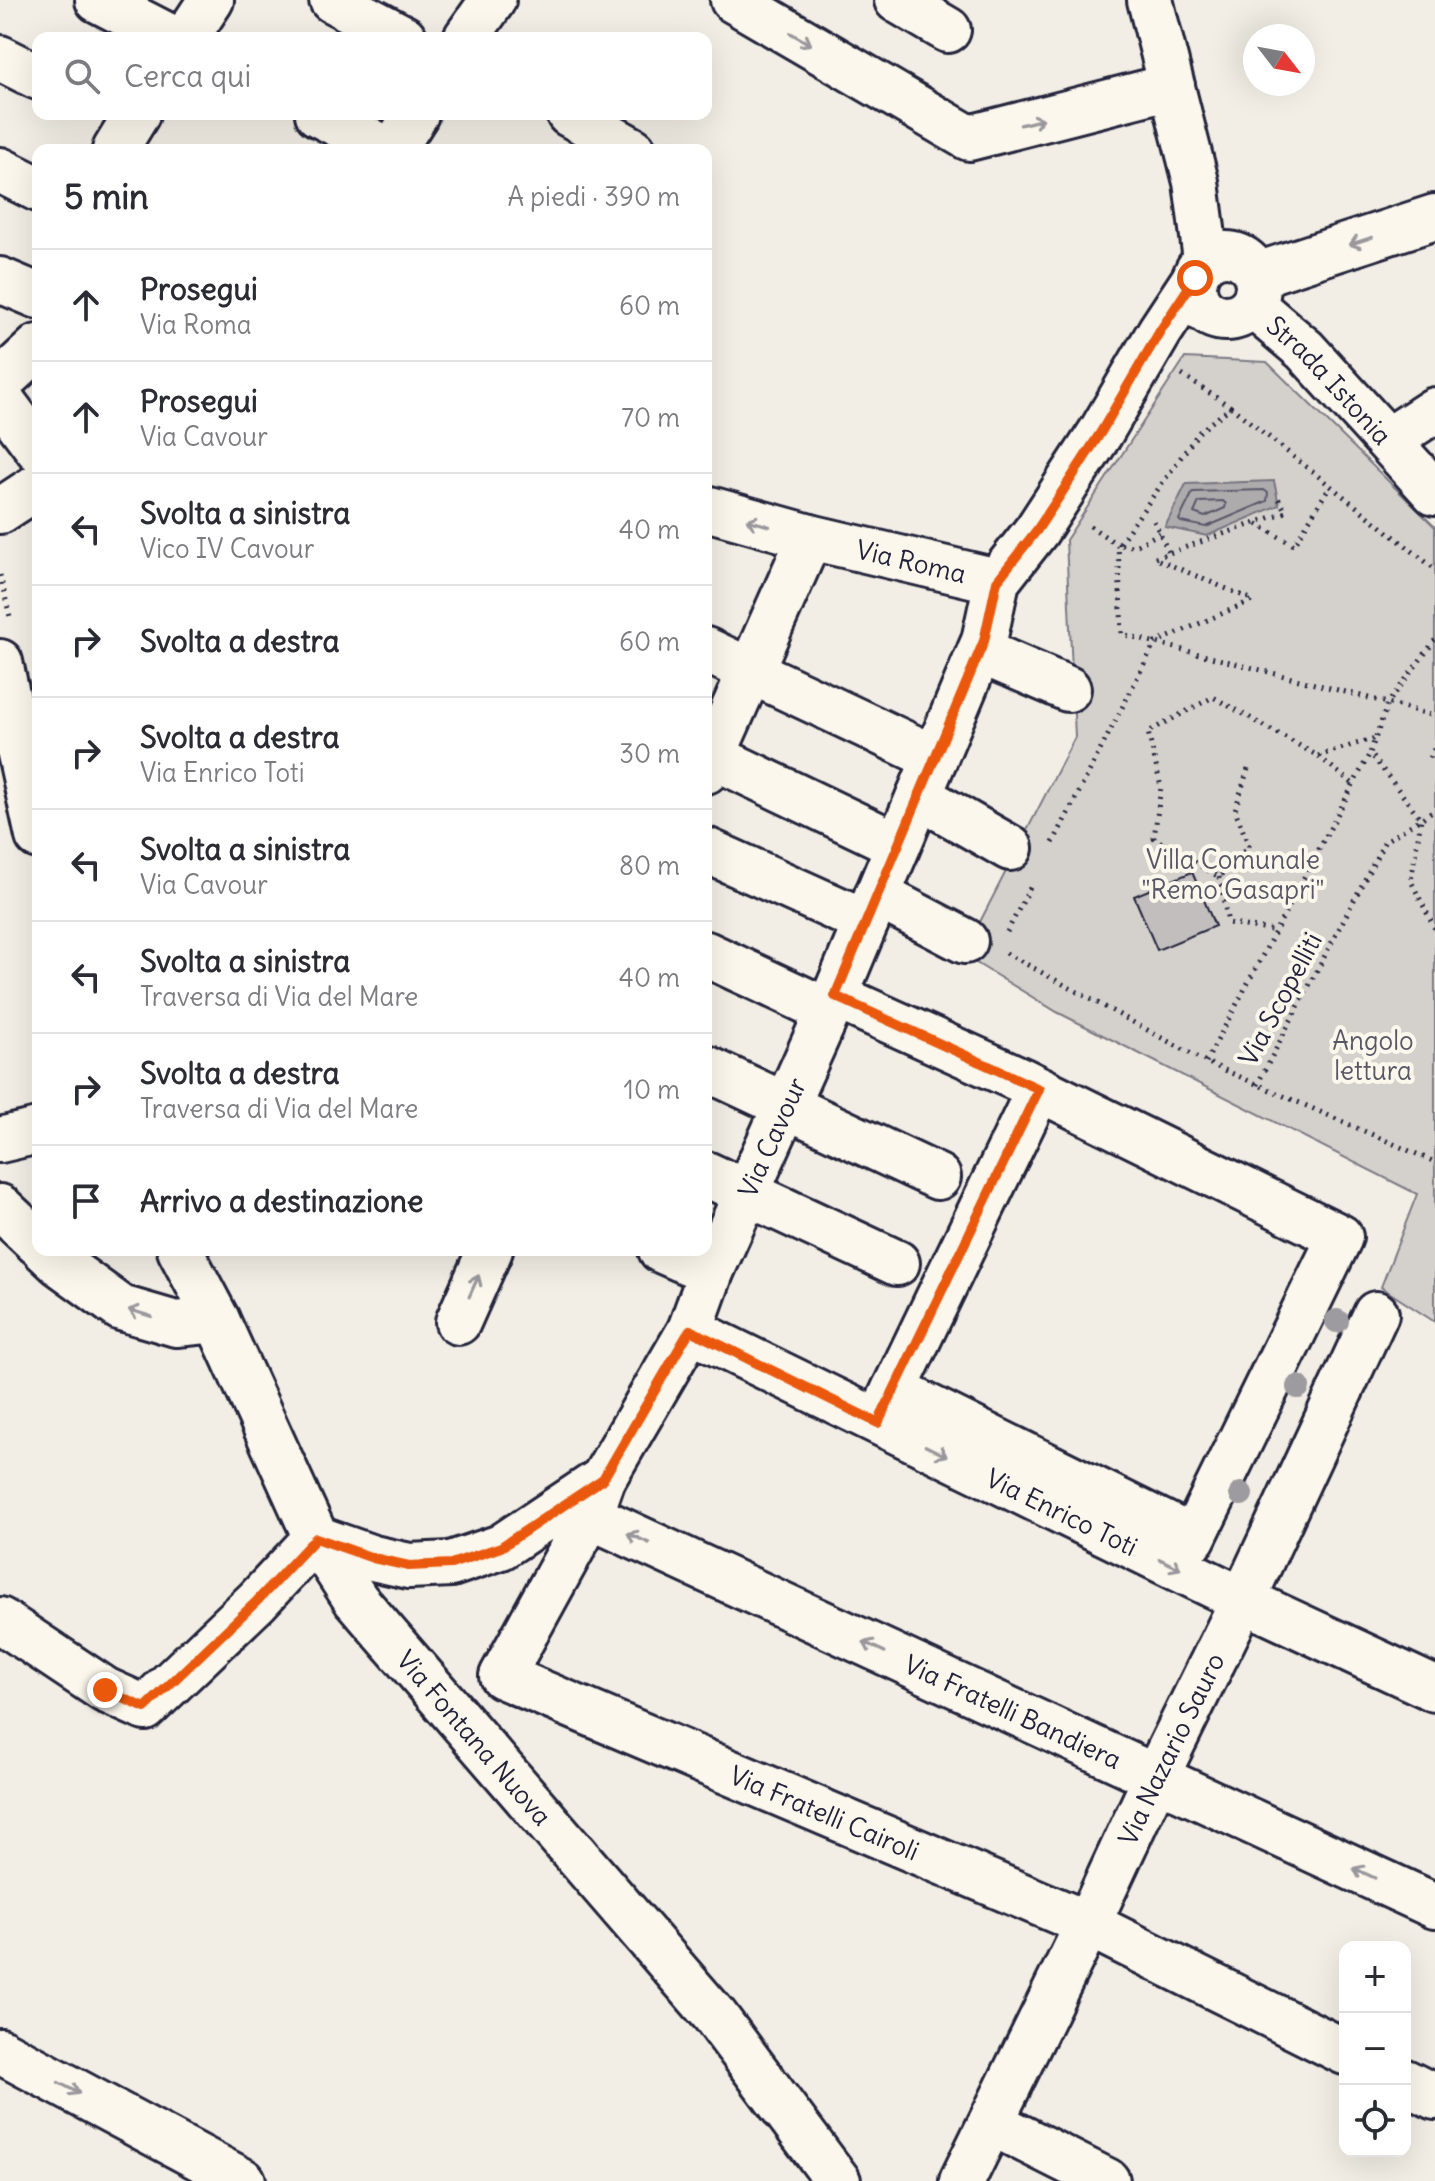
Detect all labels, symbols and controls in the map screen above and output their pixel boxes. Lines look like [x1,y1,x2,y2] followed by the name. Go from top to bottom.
[1243,24,1315,96] north arrow
[789,31,812,47] one-way arrow
[32,32,712,120] search box
[60,54,104,98] icon: search
[124,57,251,95] text: Cerca qui
[1019,113,1045,128] one-way arrow
[64,175,149,218] text: 5 min
[507,180,680,213] text: A piedi · 390 m
[1349,235,1374,250] one-way arrow
[1177,260,1213,296] route start
[140,270,258,308] text: Prosegui
[64,283,108,327] icon: ahead
[619,289,680,322] text: 60 m
[140,308,252,341] text: Via Roma
[1260,308,1399,451] street label: Strada Istonia
[140,382,258,420] text: Prosegui
[64,395,108,439] icon: ahead
[621,401,680,434] text: 70 m
[140,420,268,453] text: Via Cavour
[140,494,350,532] text: Svolta a sinistra
[64,507,108,551] icon: left
[619,513,680,546] text: 40 m
[745,515,771,530] one-way arrow
[140,532,314,565] text: Vico IV Cavour
[853,532,969,590] street label: Via Roma
[64,619,108,663] icon: right
[140,622,340,660] text: Svolta a destra
[619,625,680,658] text: 60 m
[140,718,340,756] text: Svolta a destra
[64,731,108,775] icon: right
[619,737,680,770] text: 30 m
[140,756,304,789] text: Via Enrico Toti
[140,830,350,868] text: Svolta a sinistra
[64,843,108,887] icon: left
[1142,843,1324,906] park label: Villa Comunale "Remo Gasapri"
[619,849,680,882] text: 80 m
[140,868,268,901] text: Via Cavour
[1231,927,1329,1071] street label: Via Scopelliti
[140,942,350,980] text: Svolta a sinistra
[64,955,108,999] icon: left
[619,961,680,994] text: 40 m
[140,980,418,1013] text: Traversa di Via del Mare
[1332,1024,1414,1087] park label: Angolo lettura
[140,1054,340,1092] text: Svolta a destra
[64,1067,108,1111] icon: right
[730,1072,813,1202] street label: Via Cavour
[624,1073,680,1106] text: 10 m
[140,1092,418,1125] text: Traversa di Via del Mare
[64,1179,108,1223] icon: arrive
[140,1182,423,1220] text: Arrivo a destinazione
[468,1274,483,1299] one-way arrow
[128,1305,154,1320] one-way arrow
[923,1444,947,1459] one-way arrow
[981,1461,1143,1563] street label: Via Enrico Toti
[626,1530,650,1545] one-way arrow
[1157,1557,1181,1572] one-way arrow
[862,1639,886,1654] one-way arrow
[390,1643,559,1832] street label: Via Fontana Nuova
[899,1647,1127,1776] street label: Via Fratelli Bandiera
[1110,1647,1231,1850] street label: Via Nazario Sauro
[87,1672,123,1708] route end
[725,1758,924,1867] street label: Via Fratelli Cairoli
[1352,1865,1376,1880] one-way arrow
[1339,1941,1411,2157] map controls
[1339,1941,1411,2013] button: +
[1339,2013,1411,2085] button: −
[56,2081,80,2097] one-way arrow
[1339,2085,1411,2157] button: locate

